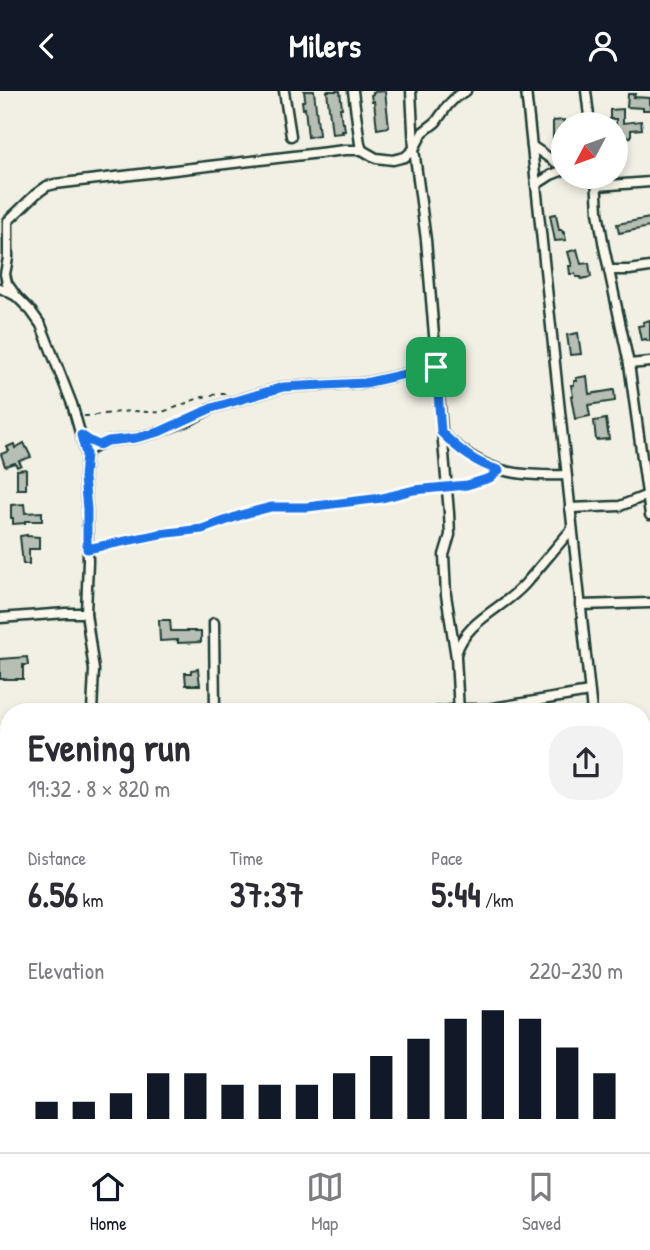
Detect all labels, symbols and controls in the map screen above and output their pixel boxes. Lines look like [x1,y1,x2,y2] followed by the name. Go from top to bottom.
[289,24,361,67] text: Milers
[28,27,66,65] icon: back
[584,27,622,65] icon: person
[551,112,628,189] north arrow
[551,112,628,189] map controls
[406,337,466,397] pin
[417,348,455,386] icon: arrive
[28,721,191,773] text: Evening run
[549,726,623,800] button: share
[28,773,170,804] text: 19:32 · 8 × 820 m
[28,845,86,871] text: Distance
[230,845,263,871] text: Time
[431,845,463,871] text: Pace
[28,871,78,918] text: 6.56
[230,871,304,918] text: 37:37
[431,871,481,918] text: 5:44
[78,887,103,913] text: km
[481,887,514,913] text: /km
[28,955,104,986] text: Elevation
[529,955,623,986] text: 220–230 m
[89,1168,127,1236] tab: Home
[306,1168,344,1236] tab: Map
[522,1168,561,1236] tab: Saved

